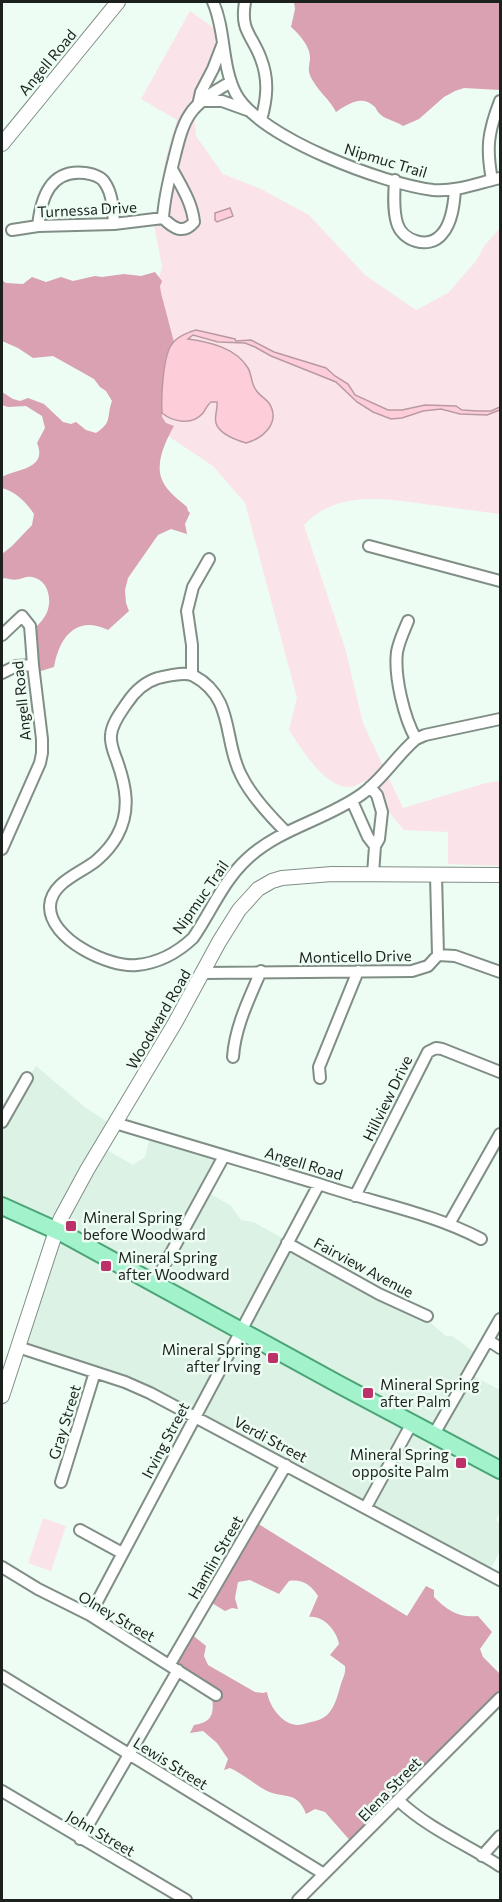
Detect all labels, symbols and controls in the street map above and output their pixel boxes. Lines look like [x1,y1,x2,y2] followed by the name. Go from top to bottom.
[14,25,80,99] street label: Angell Road
[342,139,430,181] street label: Nipmuc Trail
[37,197,137,221] street label: Turnessa Drive
[8,660,34,742] street label: Angell Road
[168,857,232,937] street label: Nipmuc Trail
[298,946,412,966] street label: Monticello Drive
[122,966,194,1072] street label: Woodward Road
[359,1052,416,1144] street label: Hillview Drive
[263,1143,345,1183] street label: Angell Road
[83,1208,206,1243] place label: Mineral Spring before Woodward
[64,1219,78,1233] marker: Mineral Spring before Woodward
[311,1233,417,1301] street label: Fairview Avenue
[118,1248,230,1283] place label: Mineral Spring after Woodward
[99,1259,113,1273] marker: Mineral Spring after Woodward
[162,1340,261,1375] place label: Mineral Spring after Irving
[266,1351,280,1365] marker: Mineral Spring after Irving
[380,1375,479,1410] place label: Mineral Spring after Palm
[44,1382,84,1462] street label: Gray Street
[361,1386,375,1400] marker: Mineral Spring after Palm
[137,1399,193,1481] street label: Irving Street
[231,1412,311,1466] street label: Verdi Street
[350,1445,449,1480] place label: Mineral Spring opposite Palm
[454,1456,468,1470] marker: Mineral Spring opposite Palm
[184,1512,246,1602] street label: Hamlin Street
[76,1587,158,1645] street label: Olney Street
[131,1733,211,1793] street label: Lewis Street
[354,1753,424,1825] street label: Elena Street
[64,1806,138,1860] street label: John Street

